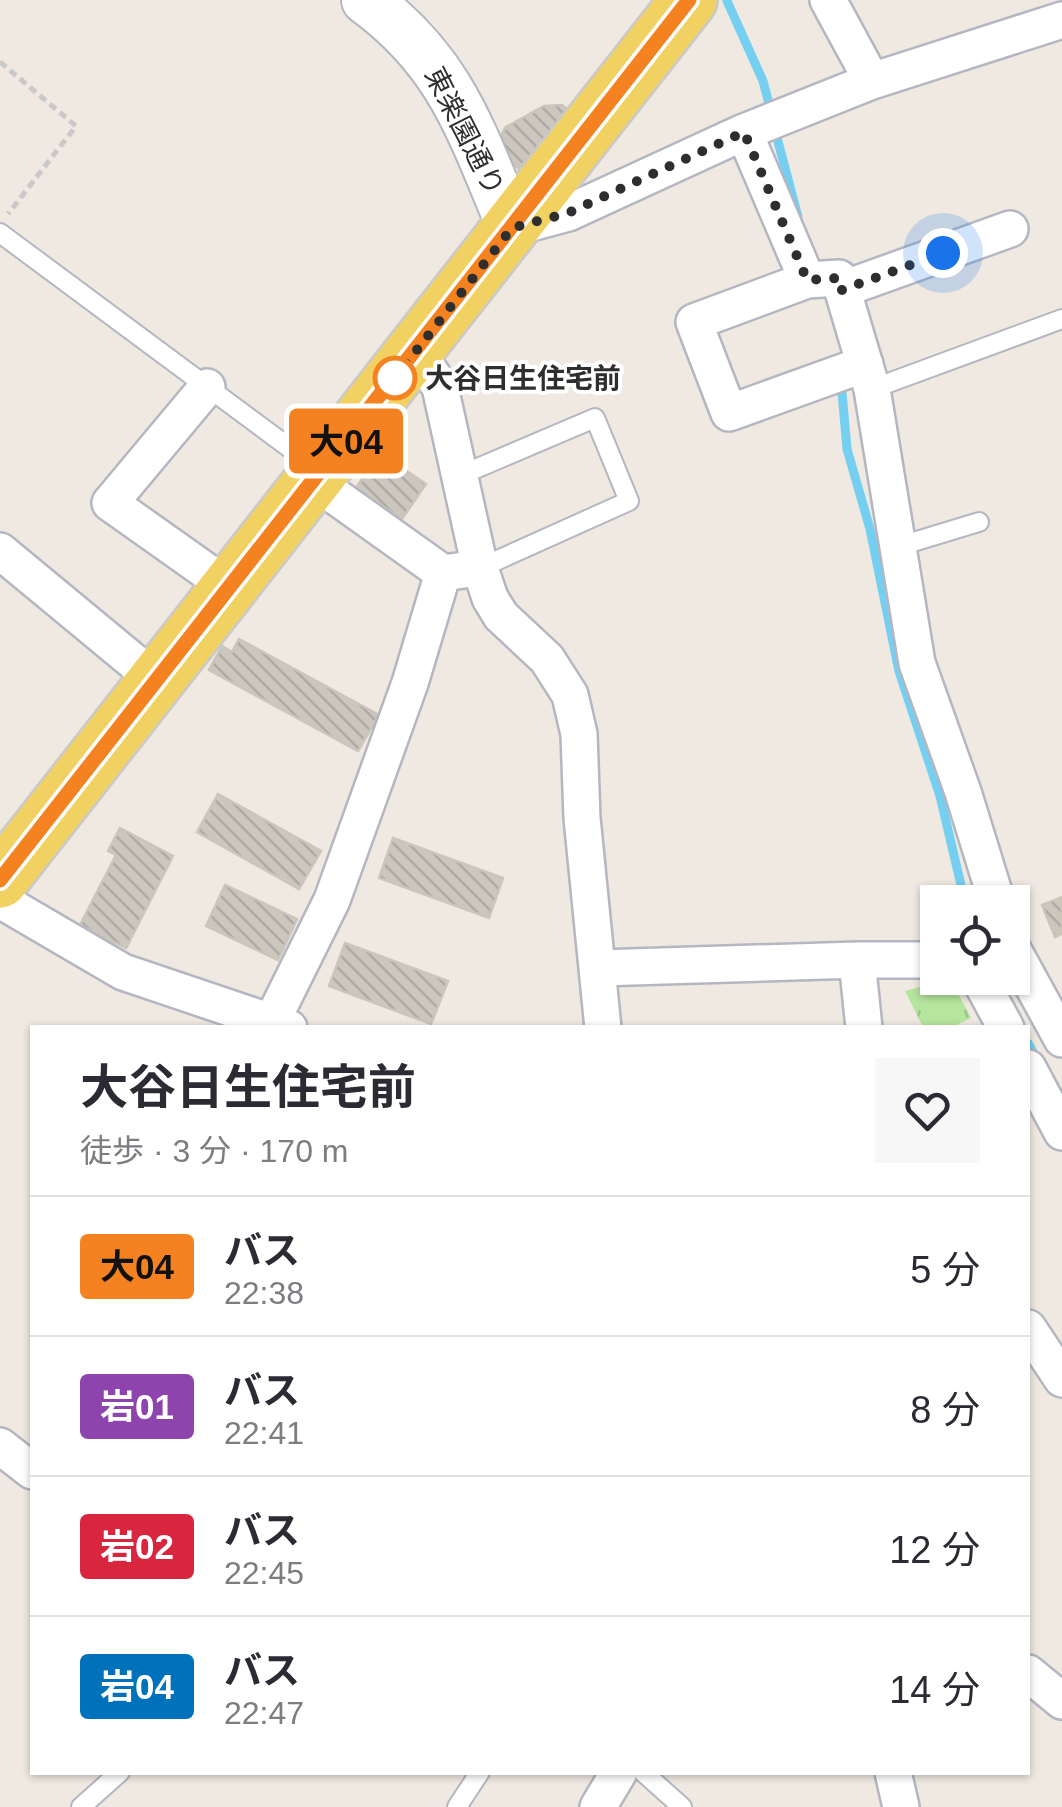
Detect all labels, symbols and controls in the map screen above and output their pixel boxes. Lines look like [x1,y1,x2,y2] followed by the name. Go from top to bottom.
[419,62,510,201] street label: 東楽園通り
[918,228,968,278] your location
[374,357,416,399] marker: 大谷日生住宅前
[425,363,621,394] place label: 大谷日生住宅前
[288,408,404,474] line badge: 大04
[309,422,383,461] text: 大04
[920,885,1030,995] map controls
[920,885,1030,995] button: locate
[875,1058,980,1163] button: heart
[80,1061,416,1114] text: 大谷日生住宅前
[80,1133,349,1169] text: 徒歩 · 3 分 · 170 m
[224,1230,300,1272] text: バス
[100,1247,174,1286] text: 大04
[910,1249,980,1291] text: 5 分
[224,1275,304,1311] text: 22:38
[224,1370,300,1412] text: バス
[100,1387,174,1426] text: 岩01
[910,1389,980,1431] text: 8 分
[224,1415,304,1451] text: 22:41
[224,1510,300,1552] text: バス
[100,1527,174,1566] text: 岩02
[889,1529,980,1571] text: 12 分
[224,1555,304,1591] text: 22:45
[224,1650,300,1692] text: バス
[100,1667,174,1706] text: 岩04
[889,1669,980,1711] text: 14 分
[224,1695,304,1731] text: 22:47

